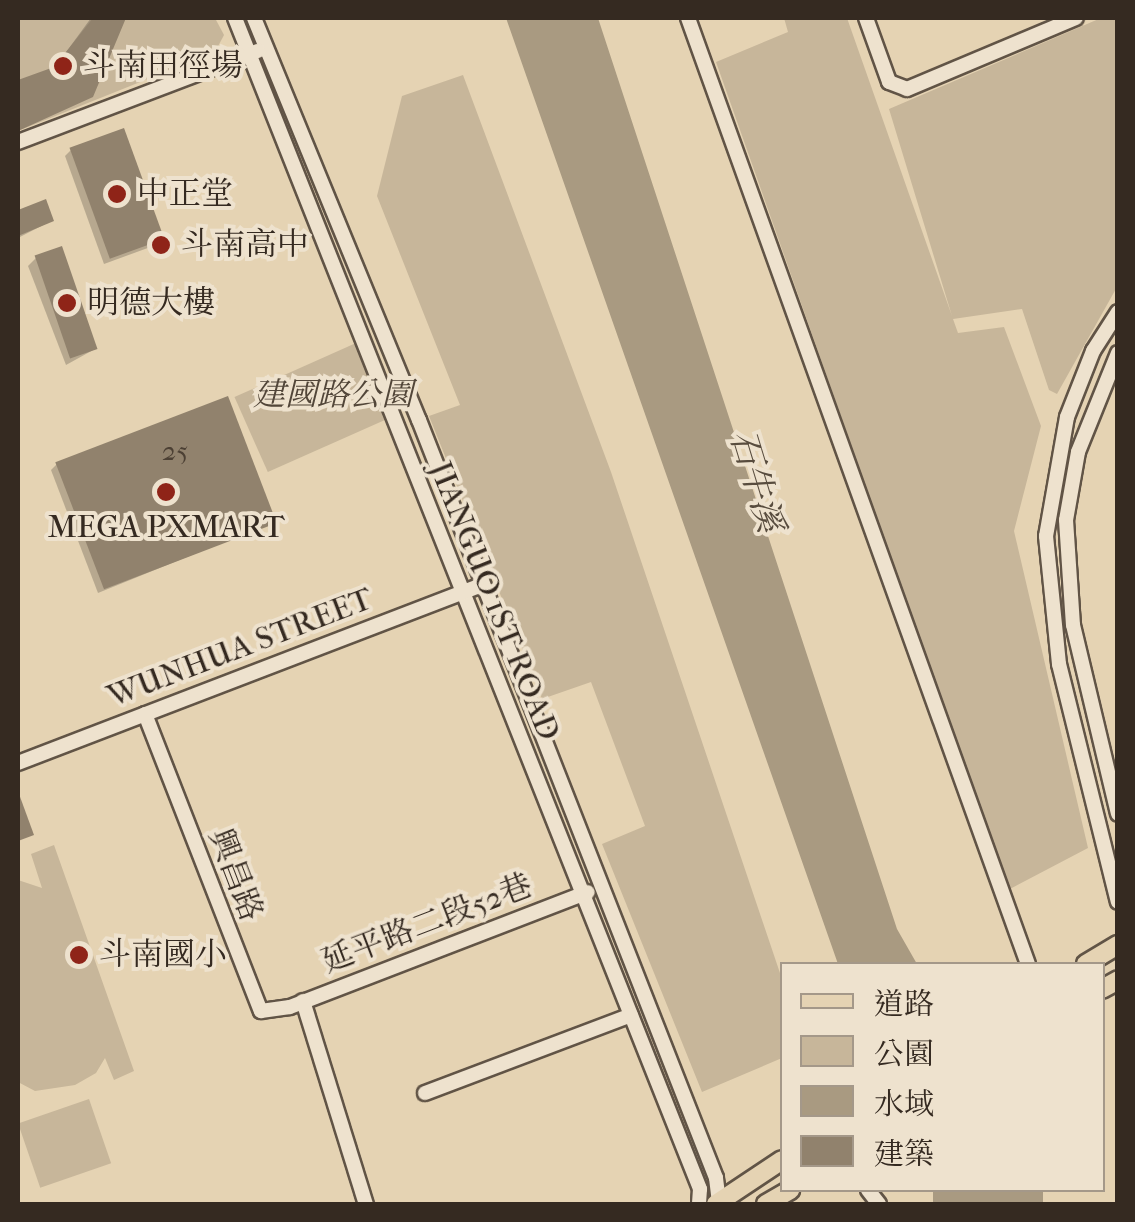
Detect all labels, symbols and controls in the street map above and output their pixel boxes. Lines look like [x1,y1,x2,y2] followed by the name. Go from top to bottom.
[83,47,243,85] place label: 斗南田徑場
[52,55,74,77] marker: 斗南田徑場
[137,175,233,213] place label: 中正堂
[106,183,128,205] marker: 中正堂
[181,226,309,264] place label: 斗南高中
[150,234,172,256] marker: 斗南高中
[87,284,215,322] place label: 明德大樓
[56,292,78,314] marker: 明德大樓
[253,376,413,414] park label: 建國路公園
[721,425,791,537] water label: 石牛溪
[162,434,188,468] house number: 25
[421,456,567,746] street label: JIANGUO 1ST ROAD
[155,481,177,503] marker: MEGA PXMART
[48,508,284,546] place label: MEGA PXMART
[102,580,378,716] street label: WUNHUA STREET
[200,823,270,927] street label: 興昌路
[316,866,538,982] street label: 延平路二段52巷
[99,936,227,974] place label: 斗南國小
[68,944,90,966] marker: 斗南國小
[780,962,1105,1192] legend
[874,987,934,1022] text: 道路
[874,1037,934,1072] text: 公園
[874,1087,934,1122] text: 水域
[874,1137,934,1172] text: 建築

